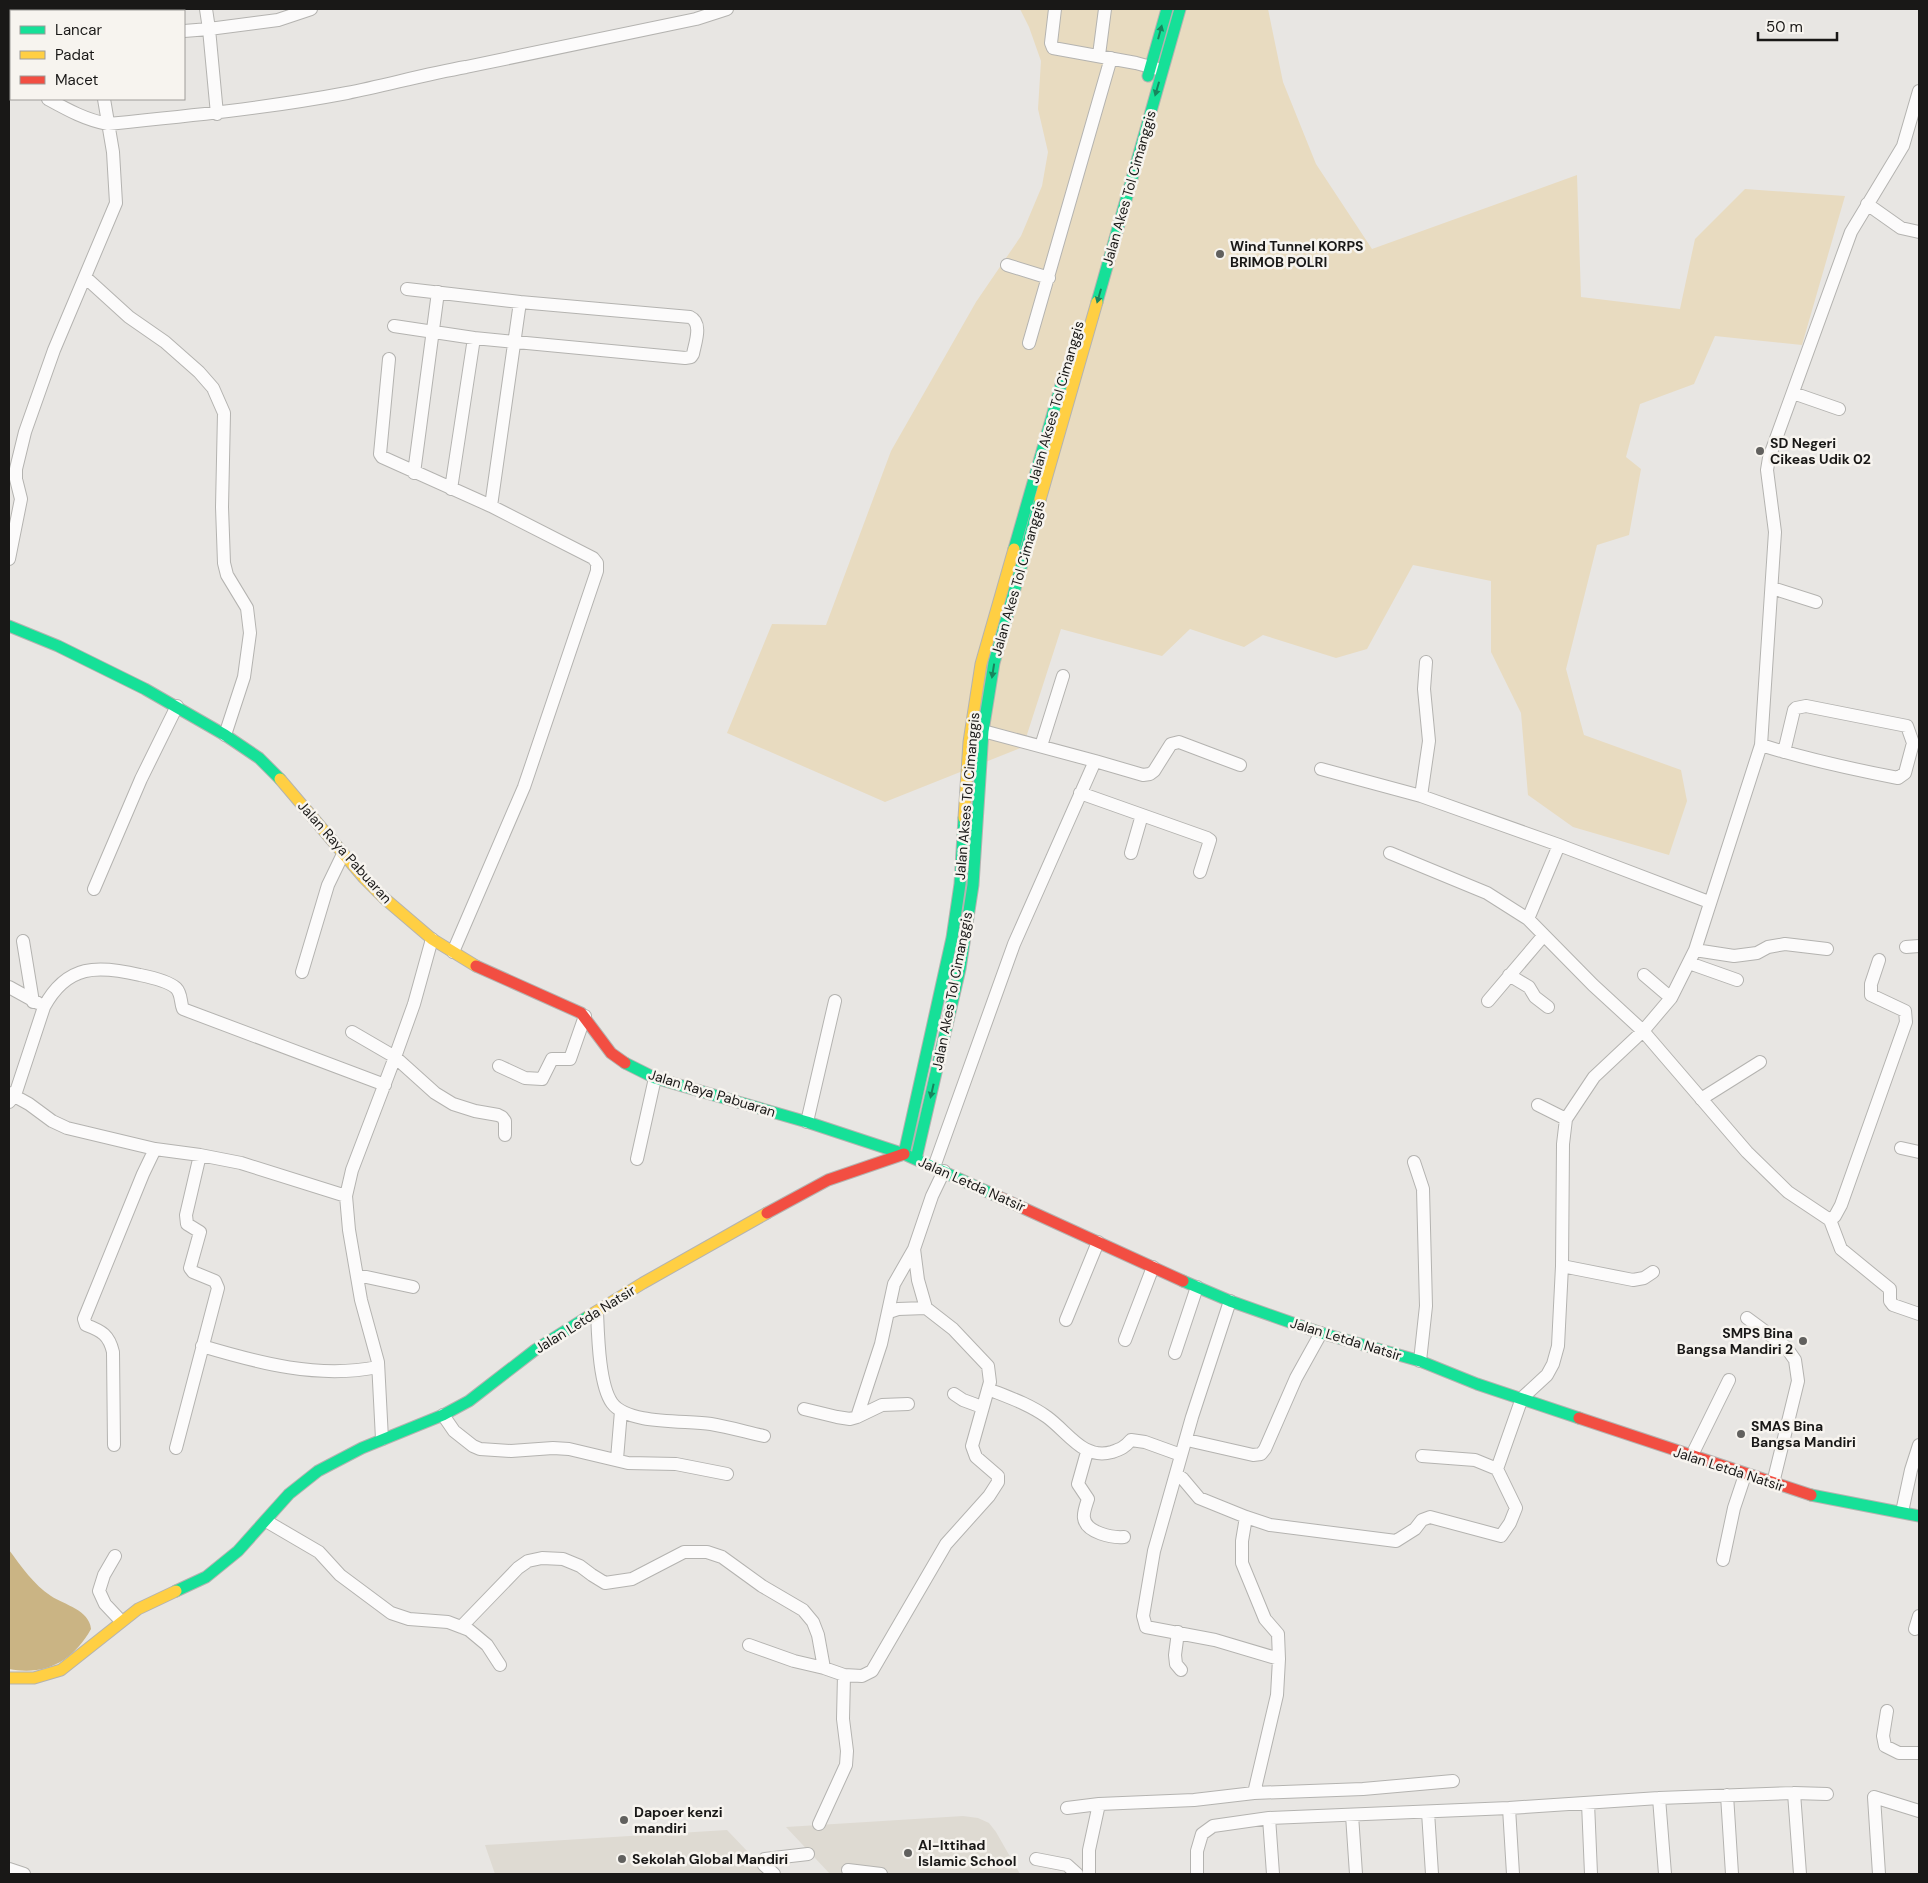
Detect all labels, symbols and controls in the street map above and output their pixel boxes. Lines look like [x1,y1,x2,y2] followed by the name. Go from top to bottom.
[10,10,185,100] legend
[1758,10,1837,42] scale bar
[1766,17,1803,37] text: 50 m
[55,20,102,40] text: Lancar
[1157,25,1165,40] one-way arrow
[55,45,95,65] text: Padat
[55,70,99,90] text: Macet
[1153,82,1161,97] one-way arrow
[1098,108,1160,268] street label: Jalan Akes Tol Cimanggis
[1230,237,1363,271] place label: Wind Tunnel KORPS BRIMOB POLRI
[1214,248,1226,260] marker: Wind Tunnel KORPS BRIMOB POLRI
[1094,289,1102,304] one-way arrow
[1024,319,1088,485] street label: Jalan Akses Tol Cimanggis
[1770,434,1871,468] place label: SD Negeri Cikeas Udik 02
[1754,445,1766,457] marker: SD Negeri Cikeas Udik 02
[987,498,1049,658] street label: Jalan Akes Tol Cimanggis
[988,664,996,680] one-way arrow
[951,711,983,881] street label: Jalan Akses Tol Cimanggis
[294,797,396,907] street label: Jalan Raya Pabuaran
[928,910,976,1072] street label: Jalan Akes Tol Cimanggis
[646,1065,778,1121] street label: Jalan Raya Pabuaran
[928,1084,936,1099] one-way arrow
[916,1152,1028,1216] street label: Jalan Letda Natsir
[531,1281,639,1357] street label: Jalan Letda Natsir
[1288,1314,1404,1364] street label: Jalan Letda Natsir
[1677,1324,1793,1358] place label: SMPS Bina Bangsa Mandiri 2
[1797,1335,1809,1347] marker: SMPS Bina Bangsa Mandiri 2
[1751,1417,1856,1451] place label: SMAS Bina Bangsa Mandiri
[1735,1428,1747,1440] marker: SMAS Bina Bangsa Mandiri
[1671,1443,1787,1495] street label: Jalan Letda Natsir
[634,1803,723,1837] place label: Dapoer kenzi mandiri
[618,1814,630,1826] marker: Dapoer kenzi mandiri
[918,1836,1016,1870] place label: Al-Ittihad Islamic School
[902,1847,914,1859] marker: Al-Ittihad Islamic School
[632,1850,788,1868] place label: Sekolah Global Mandiri
[616,1853,628,1865] marker: Sekolah Global Mandiri

